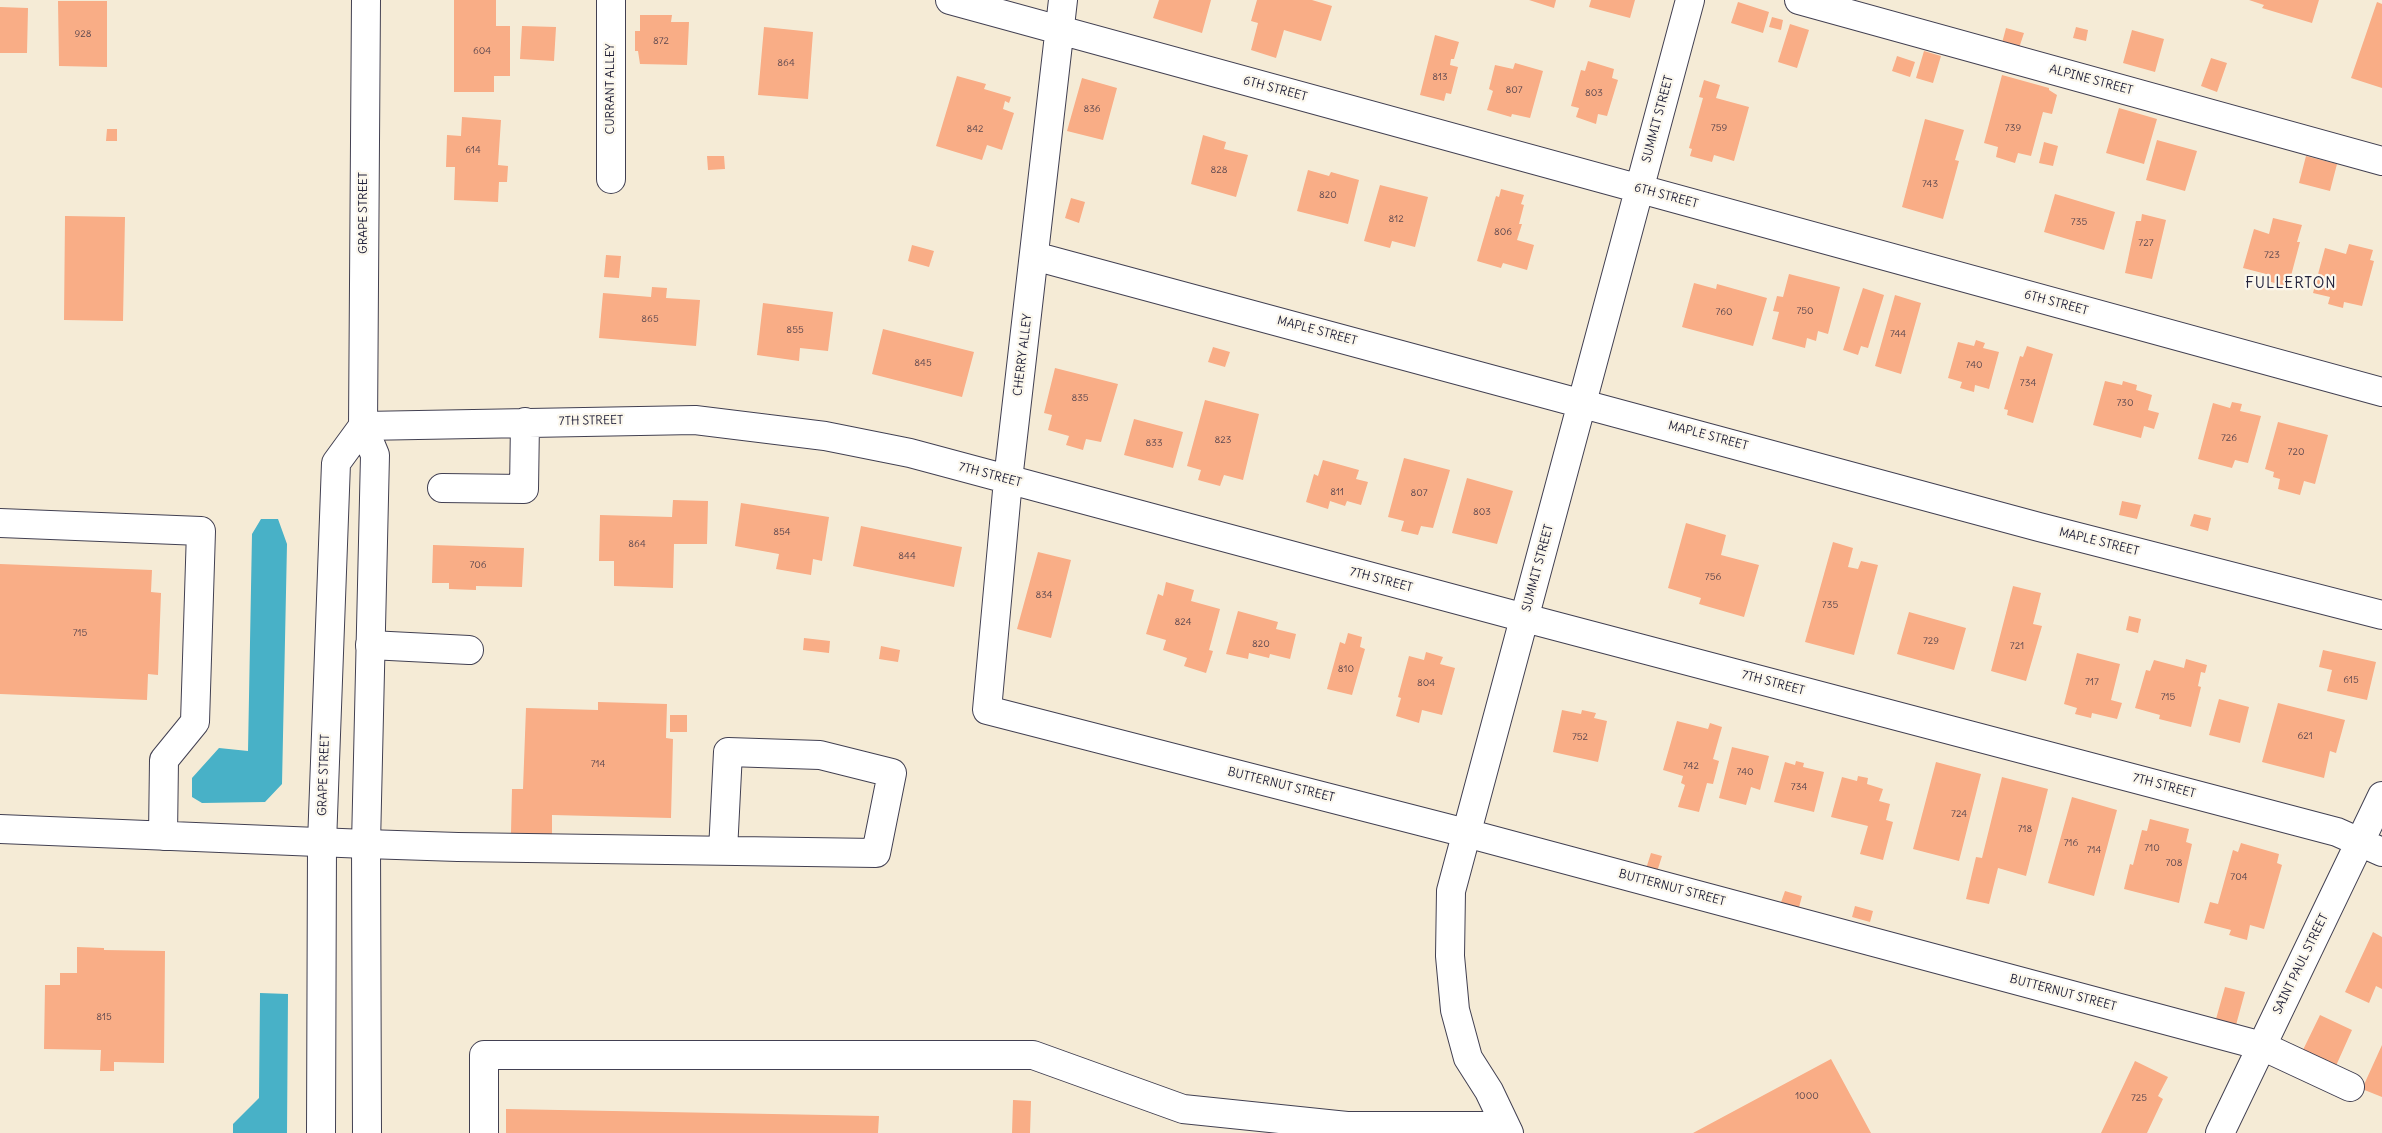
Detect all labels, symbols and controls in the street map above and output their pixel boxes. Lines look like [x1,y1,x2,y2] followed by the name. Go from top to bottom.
[75,28,91,40] house number: 928
[653,35,669,47] house number: 872
[604,44,618,134] street label: CURRANT ALLEY
[473,45,491,57] house number: 604
[777,57,795,69] house number: 864
[2048,62,2134,98] street label: ALPINE STREET
[1432,71,1448,83] house number: 813
[1241,74,1309,104] street label: 6TH STREET
[1639,74,1677,164] street label: SUMMIT STREET
[1505,84,1523,96] house number: 807
[1585,87,1603,99] house number: 803
[1083,103,1101,115] house number: 836
[1711,122,1727,134] house number: 759
[2005,122,2021,134] house number: 739
[966,123,984,135] house number: 842
[465,144,481,156] house number: 614
[1211,164,1227,176] house number: 828
[357,172,371,254] street label: GRAPE STREET
[1922,178,1938,190] house number: 743
[1632,181,1700,211] street label: 6TH STREET
[1319,189,1337,201] house number: 820
[1388,213,1404,225] house number: 812
[2071,216,2087,228] house number: 735
[1494,226,1512,238] house number: 806
[2138,237,2154,249] house number: 727
[2264,249,2280,261] house number: 723
[2244,275,2338,293] district label: FULLERTON
[2022,288,2090,318] street label: 6TH STREET
[1796,305,1814,317] house number: 750
[1715,306,1733,318] house number: 760
[641,313,659,325] house number: 865
[1011,313,1035,397] street label: CHERRY ALLEY
[1276,313,1358,349] street label: MAPLE STREET
[786,324,804,336] house number: 855
[1890,328,1906,340] house number: 744
[914,357,932,369] house number: 845
[1965,359,1983,371] house number: 740
[2020,377,2036,389] house number: 734
[1071,392,1089,404] house number: 835
[2116,397,2134,409] house number: 730
[559,413,623,429] street label: 7TH STREET
[1667,418,1749,454] street label: MAPLE STREET
[2221,432,2237,444] house number: 726
[1215,434,1231,446] house number: 823
[1145,437,1163,449] house number: 833
[2288,446,2304,458] house number: 720
[957,460,1023,490] street label: 7TH STREET
[1330,486,1344,498] house number: 811
[1410,487,1428,499] house number: 807
[1473,506,1491,518] house number: 803
[1519,523,1557,613] street label: SUMMIT STREET
[2057,525,2141,559] street label: MAPLE STREET
[773,526,791,538] house number: 854
[628,538,646,550] house number: 864
[898,550,916,562] house number: 844
[469,559,487,571] house number: 706
[1348,565,1414,595] street label: 7TH STREET
[1705,571,1721,583] house number: 756
[1035,589,1053,601] house number: 834
[1822,599,1838,611] house number: 735
[1175,616,1191,628] house number: 824
[73,627,87,639] house number: 715
[1923,635,1939,647] house number: 729
[1252,638,1270,650] house number: 820
[2010,640,2024,652] house number: 721
[1338,663,1354,675] house number: 810
[1740,668,1806,698] street label: 7TH STREET
[2343,674,2359,686] house number: 615
[2085,676,2099,688] house number: 717
[1417,677,1435,689] house number: 804
[2161,691,2175,703] house number: 715
[2297,730,2313,742] house number: 621
[1572,731,1588,743] house number: 752
[315,734,333,816] street label: GRAPE STREET
[591,758,605,770] house number: 714
[1683,760,1699,772] house number: 742
[1226,765,1336,805] street label: BUTTERNUT STREET
[1736,766,1754,778] house number: 740
[2131,771,2197,801] street label: 7TH STREET
[1791,781,1807,793] house number: 734
[1951,808,1967,820] house number: 724
[2018,823,2032,835] house number: 718
[2064,837,2078,849] house number: 716
[2144,842,2160,854] house number: 710
[2087,844,2101,856] house number: 714
[2165,857,2183,869] house number: 708
[1617,867,1727,909] street label: BUTTERNUT STREET
[2230,871,2248,883] house number: 704
[2270,911,2332,1017] street label: SAINT PAUL STREET
[2008,972,2118,1014] street label: BUTTERNUT STREET
[96,1011,112,1023] house number: 815
[1795,1090,1819,1102] house number: 1000
[2131,1092,2147,1104] house number: 725

